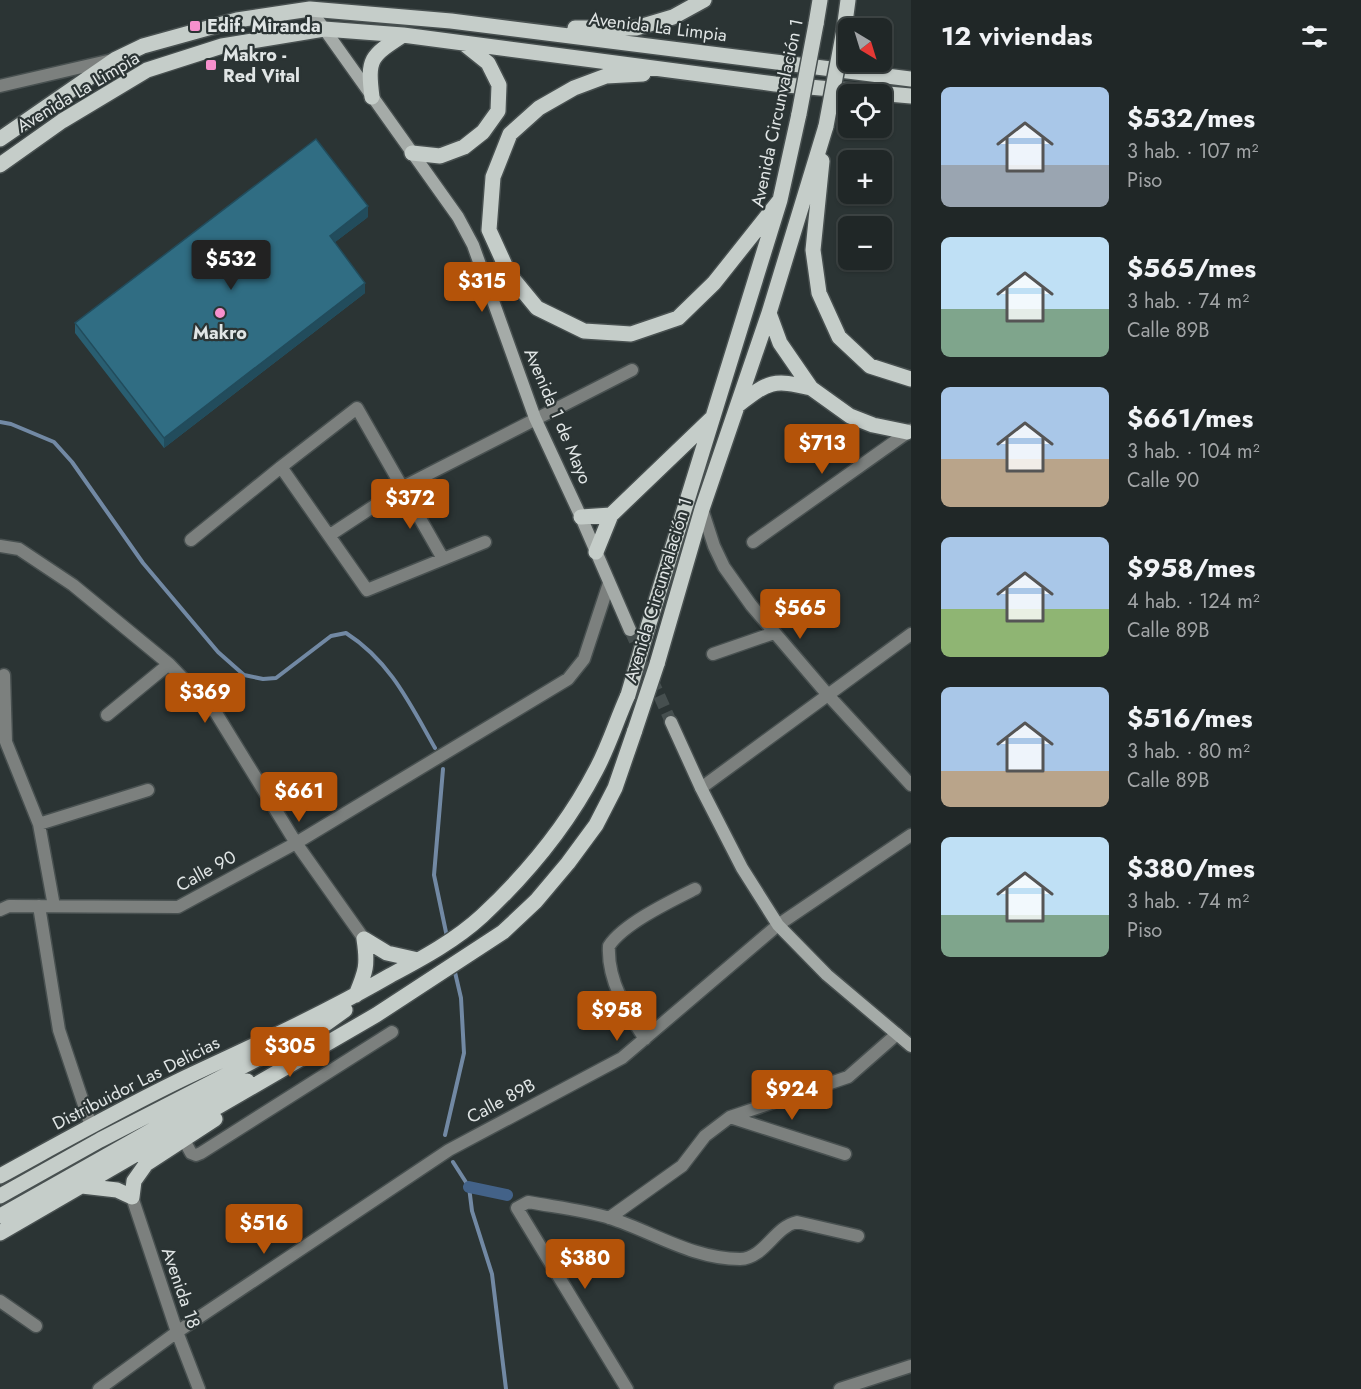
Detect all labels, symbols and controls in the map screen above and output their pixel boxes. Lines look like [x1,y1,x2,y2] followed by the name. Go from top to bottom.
[587,6,729,48] street label: Avenida La Limpia
[207,13,321,39] place label: Edif. Miranda
[744,16,810,210] street label: Avenida Circunvalación 1
[941,17,1093,55] text: 12 viviendas
[838,18,892,72] north arrow
[838,18,892,270] map controls
[188,19,202,33] marker: Edif. Miranda
[1298,20,1331,53] icon: filters
[223,42,300,89] place label: Makro - Red Vital
[12,45,144,139] street label: Avenida La Limpia
[204,58,218,72] marker: Makro - Red Vital
[838,84,892,138] button: locate
[1127,99,1255,137] text: $532/mes
[989,111,1061,183] icon: home
[1127,137,1258,166] text: 3 hab. · 107 m²
[838,150,892,204] button: +
[1127,166,1162,195] text: Piso
[838,216,892,270] button: −
[195,240,267,291] pin: $532
[206,245,256,274] text: $532
[1127,249,1256,287] text: $565/mes
[989,261,1061,333] icon: home
[446,262,518,313] pin: $315
[458,267,506,296] text: $315
[1127,287,1249,316] text: 3 hab. · 74 m²
[213,306,227,320] marker: Makro
[1127,316,1209,345] text: Calle 89B
[193,320,247,346] place label: Makro
[518,344,598,488] street label: Avenida 1 de Mayo
[1127,399,1253,437] text: $661/mes
[989,411,1061,483] icon: home
[786,424,858,475] pin: $713
[798,429,846,458] text: $713
[1127,437,1260,466] text: 3 hab. · 104 m²
[1127,466,1199,495] text: Calle 90
[374,479,446,530] pin: $372
[385,484,435,513] text: $372
[617,494,699,686] street label: Avenida Circunvalación 1
[1127,549,1255,587] text: $958/mes
[989,561,1061,633] icon: home
[1127,587,1260,616] text: 4 hab. · 124 m²
[764,589,836,640] pin: $565
[774,594,826,623] text: $565
[1127,616,1209,645] text: Calle 89B
[169,673,241,724] pin: $369
[179,678,231,707] text: $369
[1127,699,1253,737] text: $516/mes
[989,711,1061,783] icon: home
[1127,737,1250,766] text: 3 hab. · 80 m²
[1127,766,1209,795] text: Calle 89B
[263,772,335,823] pin: $661
[274,777,324,806] text: $661
[171,844,241,898] street label: Calle 90
[1127,849,1255,887] text: $380/mes
[989,861,1061,933] icon: home
[1127,887,1249,916] text: 3 hab. · 74 m²
[1127,916,1162,945] text: Piso
[581,991,653,1042] pin: $958
[591,996,643,1025] text: $958
[254,1027,326,1078] pin: $305
[48,1030,224,1136] street label: Distribuidor Las Delicias
[265,1032,316,1061] text: $305
[756,1070,828,1121] pin: $924
[462,1072,540,1130] street label: Calle 89B
[766,1075,818,1104] text: $924
[228,1204,300,1255] pin: $516
[240,1209,288,1238] text: $516
[549,1239,621,1290] pin: $380
[155,1244,207,1332] street label: Avenida 18
[560,1244,610,1273] text: $380

